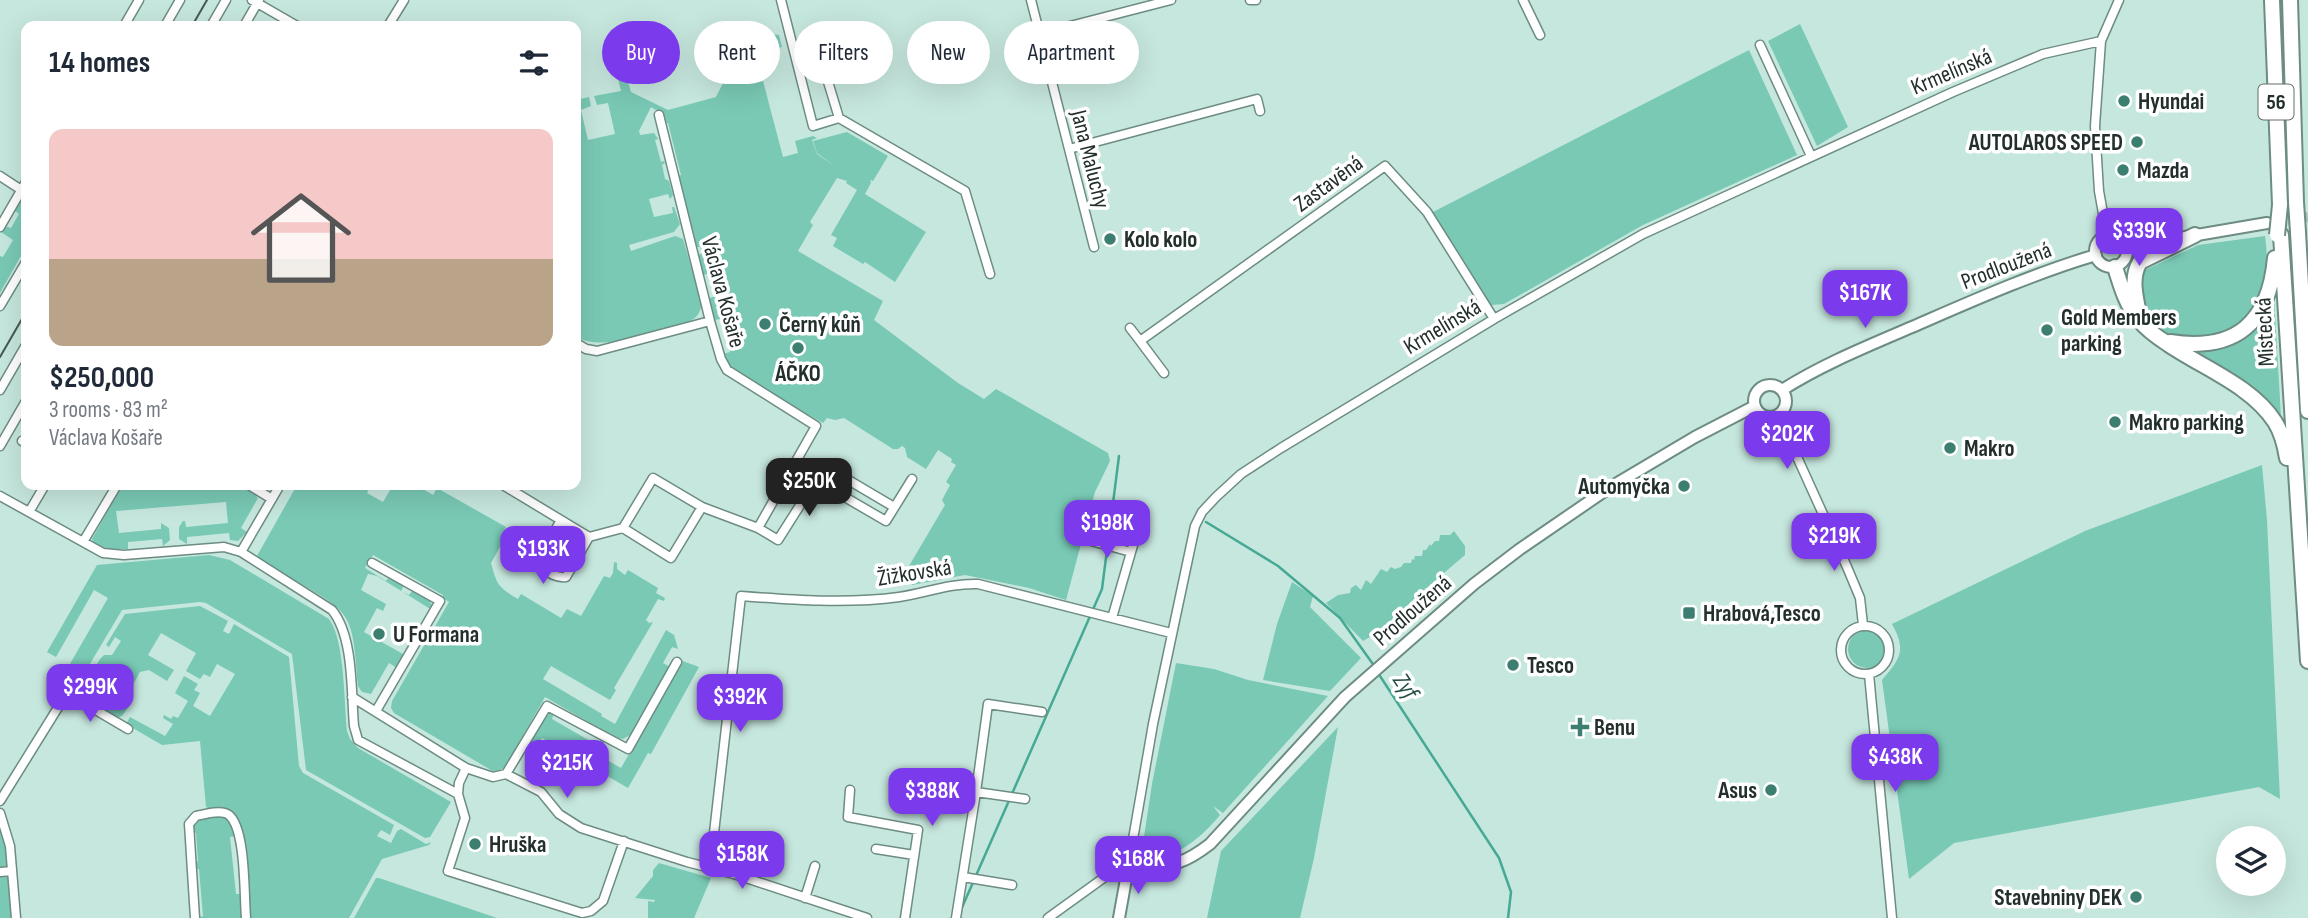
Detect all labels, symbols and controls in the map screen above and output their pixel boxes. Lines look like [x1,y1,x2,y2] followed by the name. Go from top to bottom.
[602,21,680,84] chip: Buy
[694,21,780,84] chip: Rent
[794,21,893,84] chip: Filters
[907,21,990,84] chip: New
[1004,21,1139,84] chip: Apartment
[1907,42,1996,101] street label: Krmelínská
[515,44,553,82] icon: filters
[49,45,150,81] text: 14 homes
[2258,84,2294,119] road number: 56
[2138,88,2204,116] place label: Hyundai
[2116,93,2132,109] marker: Hyundai
[1064,106,1116,211] street label: Jana Maluchy
[1968,129,2123,157] place label: AUTOLAROS SPEED
[2129,134,2145,150] marker: AUTOLAROS SPEED
[1289,149,1369,218] street label: Zastavěná
[2137,157,2189,185] place label: Mazda
[2115,162,2131,178] marker: Mazda
[238,175,364,301] icon: home
[2090,208,2188,268] pin: $339K
[2112,217,2166,245] text: $339K
[1124,226,1197,254] place label: Kolo kolo
[1102,231,1118,247] marker: Kolo kolo
[695,234,751,351] street label: Václava Košaře
[1957,236,2055,296] street label: Prodloužená
[1816,270,1914,330] pin: $167K
[1838,279,1892,307] text: $167K
[1399,293,1486,361] street label: Krmelínská
[2249,297,2281,367] street label: Místecká
[2061,304,2177,358] place label: Gold Members parking
[779,311,861,339] place label: Černý kůň
[757,316,773,332] marker: Černý kůň
[2039,322,2055,338] marker: Gold Members parking
[790,340,806,356] marker: ÁČKO
[49,360,154,396] text: $250,000
[774,360,821,388] place label: ÁČKO
[49,396,168,424] text: 3 rooms · 83 m²
[2129,409,2244,437] place label: Makro parking
[1738,412,1836,471] pin: $202K
[2107,414,2123,430] marker: Makro parking
[1760,420,1814,448] text: $202K
[49,424,163,452] text: Václava Košaře
[1964,435,2015,463] place label: Makro
[1942,440,1958,456] marker: Makro
[760,458,858,518] pin: $250K
[782,467,836,495] text: $250K
[1577,473,1670,501] place label: Automyčka
[1676,478,1692,494] marker: Automyčka
[1058,500,1156,560] pin: $198K
[1080,509,1134,537] text: $198K
[1785,514,1883,573] pin: $219K
[1807,522,1861,550] text: $219K
[494,526,592,586] pin: $193K
[516,535,570,563] text: $193K
[875,553,953,593] street label: Žižkovská
[1368,569,1457,652] street label: Prodloužená
[1703,600,1821,628] place label: Hrabová,Tesco
[1681,605,1697,621] marker: Hrabová,Tesco
[393,621,479,649] place label: U Formana
[371,626,387,642] marker: U Formana
[1527,652,1574,680] place label: Tesco
[1505,657,1521,673] marker: Tesco
[41,664,139,724] pin: $299K
[1386,667,1426,707] water label: Zyf
[63,673,117,701] text: $299K
[691,674,789,734] pin: $392K
[713,683,767,711] text: $392K
[1594,714,1635,742] place label: Benu
[1572,719,1588,735] marker: Benu
[1846,734,1944,794] pin: $438K
[518,740,616,800] pin: $215K
[1867,743,1923,771] text: $438K
[541,749,593,777] text: $215K
[883,768,981,828] pin: $388K
[904,777,960,805] text: $388K
[1717,777,1757,805] place label: Asus
[1763,782,1779,798] marker: Asus
[2216,826,2286,896] map controls
[2216,826,2286,896] button: layers
[489,831,546,859] place label: Hruška
[693,832,791,891] pin: $158K
[467,836,483,852] marker: Hruška
[1089,836,1187,896] pin: $168K
[715,840,769,868] text: $158K
[1111,845,1165,873] text: $168K
[1994,884,2123,912] place label: Stavebniny DEK
[2128,889,2144,905] marker: Stavebniny DEK

